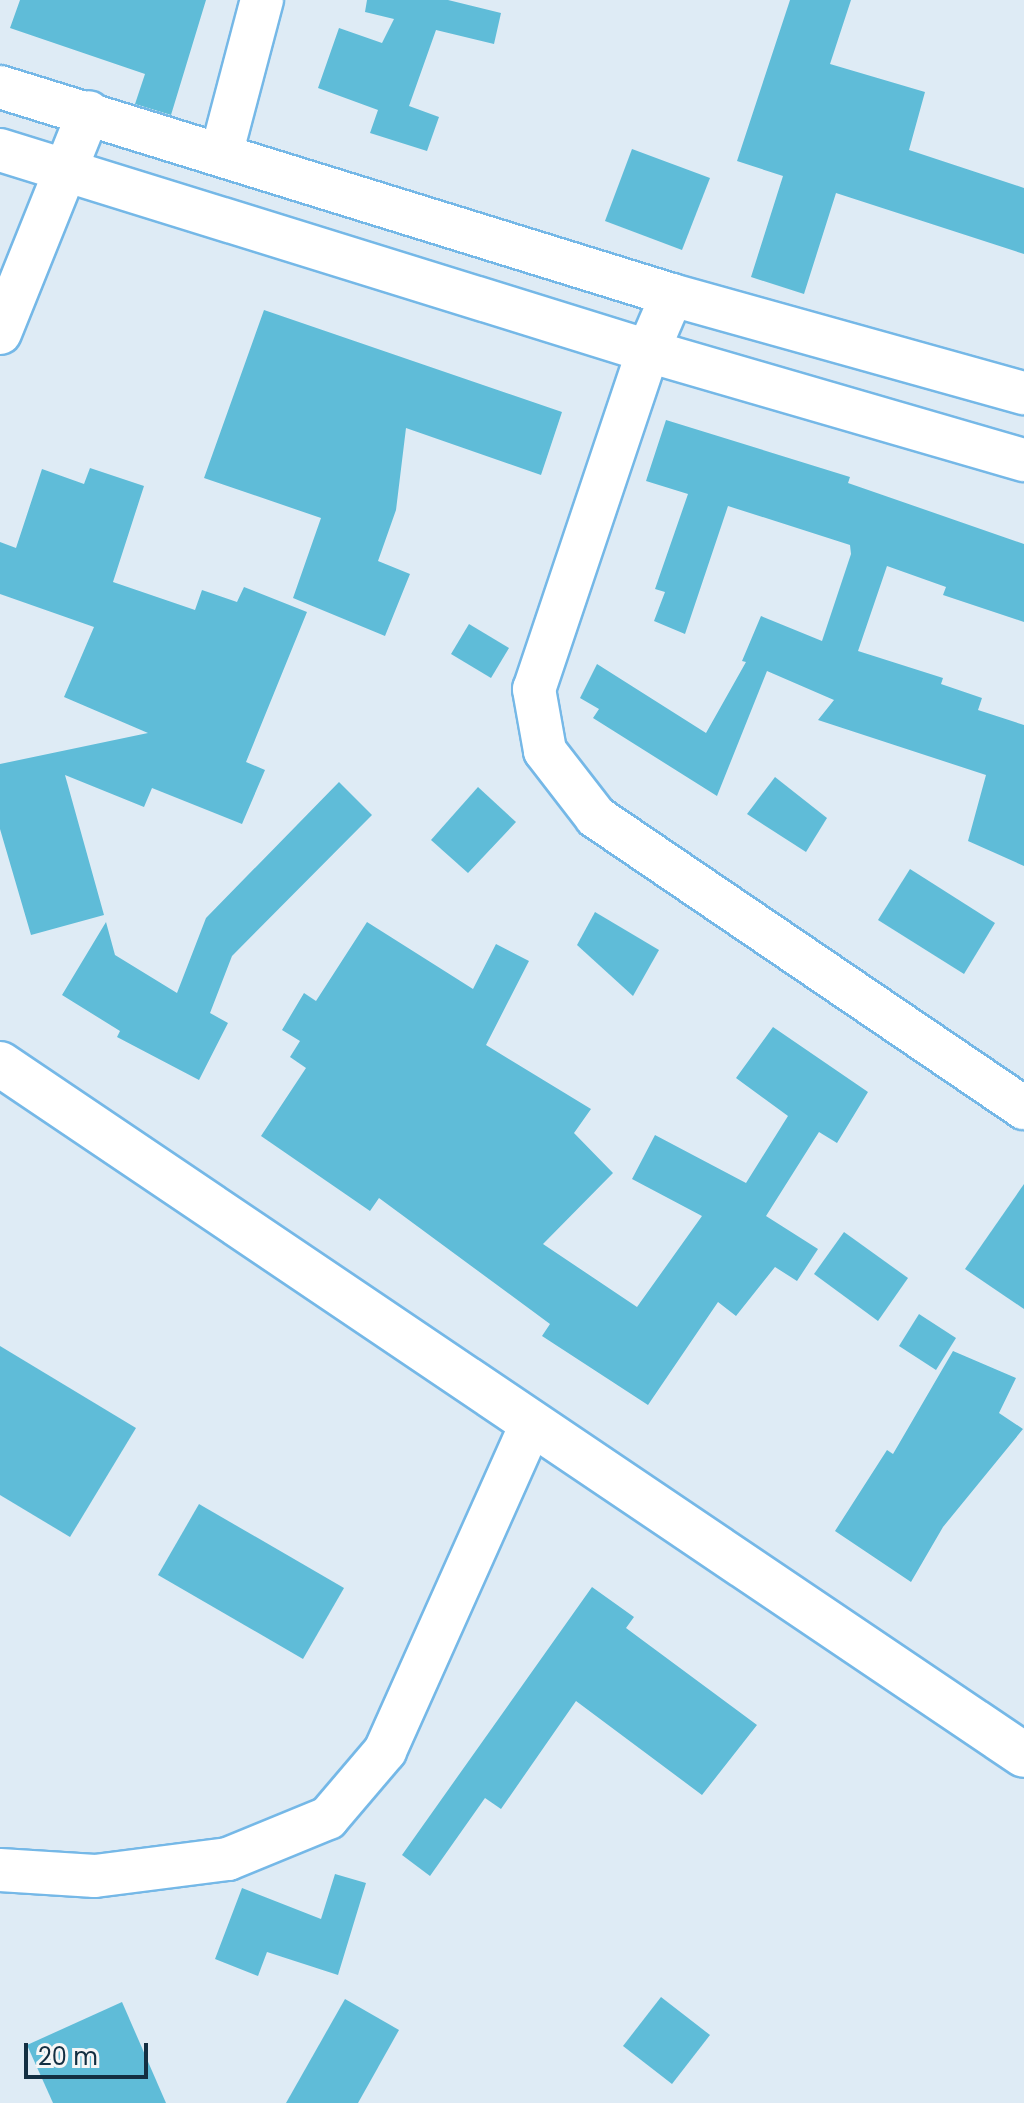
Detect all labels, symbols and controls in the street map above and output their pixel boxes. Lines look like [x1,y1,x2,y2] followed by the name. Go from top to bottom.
[28,2027,152,2077] scale bar
[38,2040,98,2073] text: 20 m

